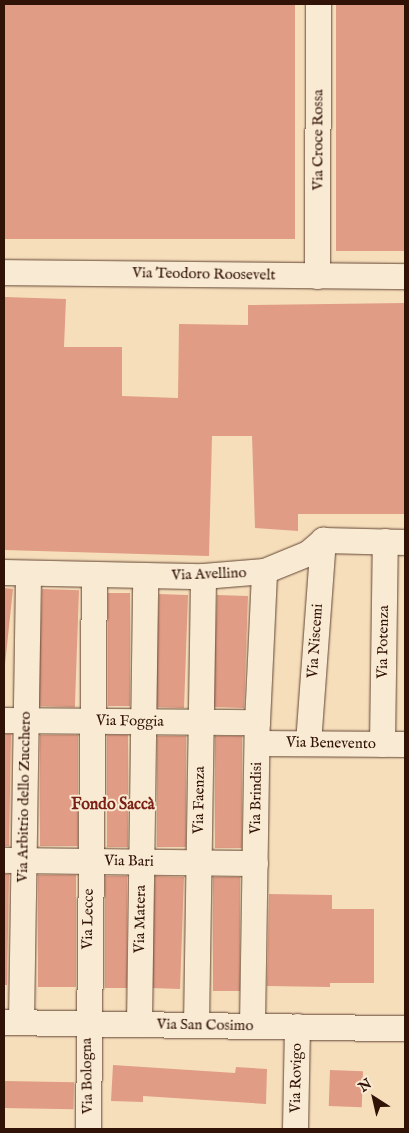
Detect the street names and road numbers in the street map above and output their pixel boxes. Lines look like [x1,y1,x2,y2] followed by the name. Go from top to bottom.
[309,90,327,190] street label: Via Croce Rossa
[132,264,276,284] street label: Via Teodoro Roosevelt
[171,564,247,584] street label: Via Avellino
[303,603,327,679] street label: Via Niscemi
[373,605,393,679] street label: Via Potenza
[14,711,34,883] street label: Via Arbitrio dello Zucchero
[96,711,164,731] street label: Via Foggia
[286,733,376,753] street label: Via Benevento
[246,762,266,834] street label: Via Brindisi
[189,766,209,834] street label: Via Faenza
[104,852,154,870] street label: Via Bari
[130,885,150,953] street label: Via Matera
[78,888,98,950] street label: Via Lecce
[156,1015,254,1035] street label: Via San Cosimo
[77,1038,97,1114] street label: Via Bologna
[286,1043,306,1113] street label: Via Rovigo

